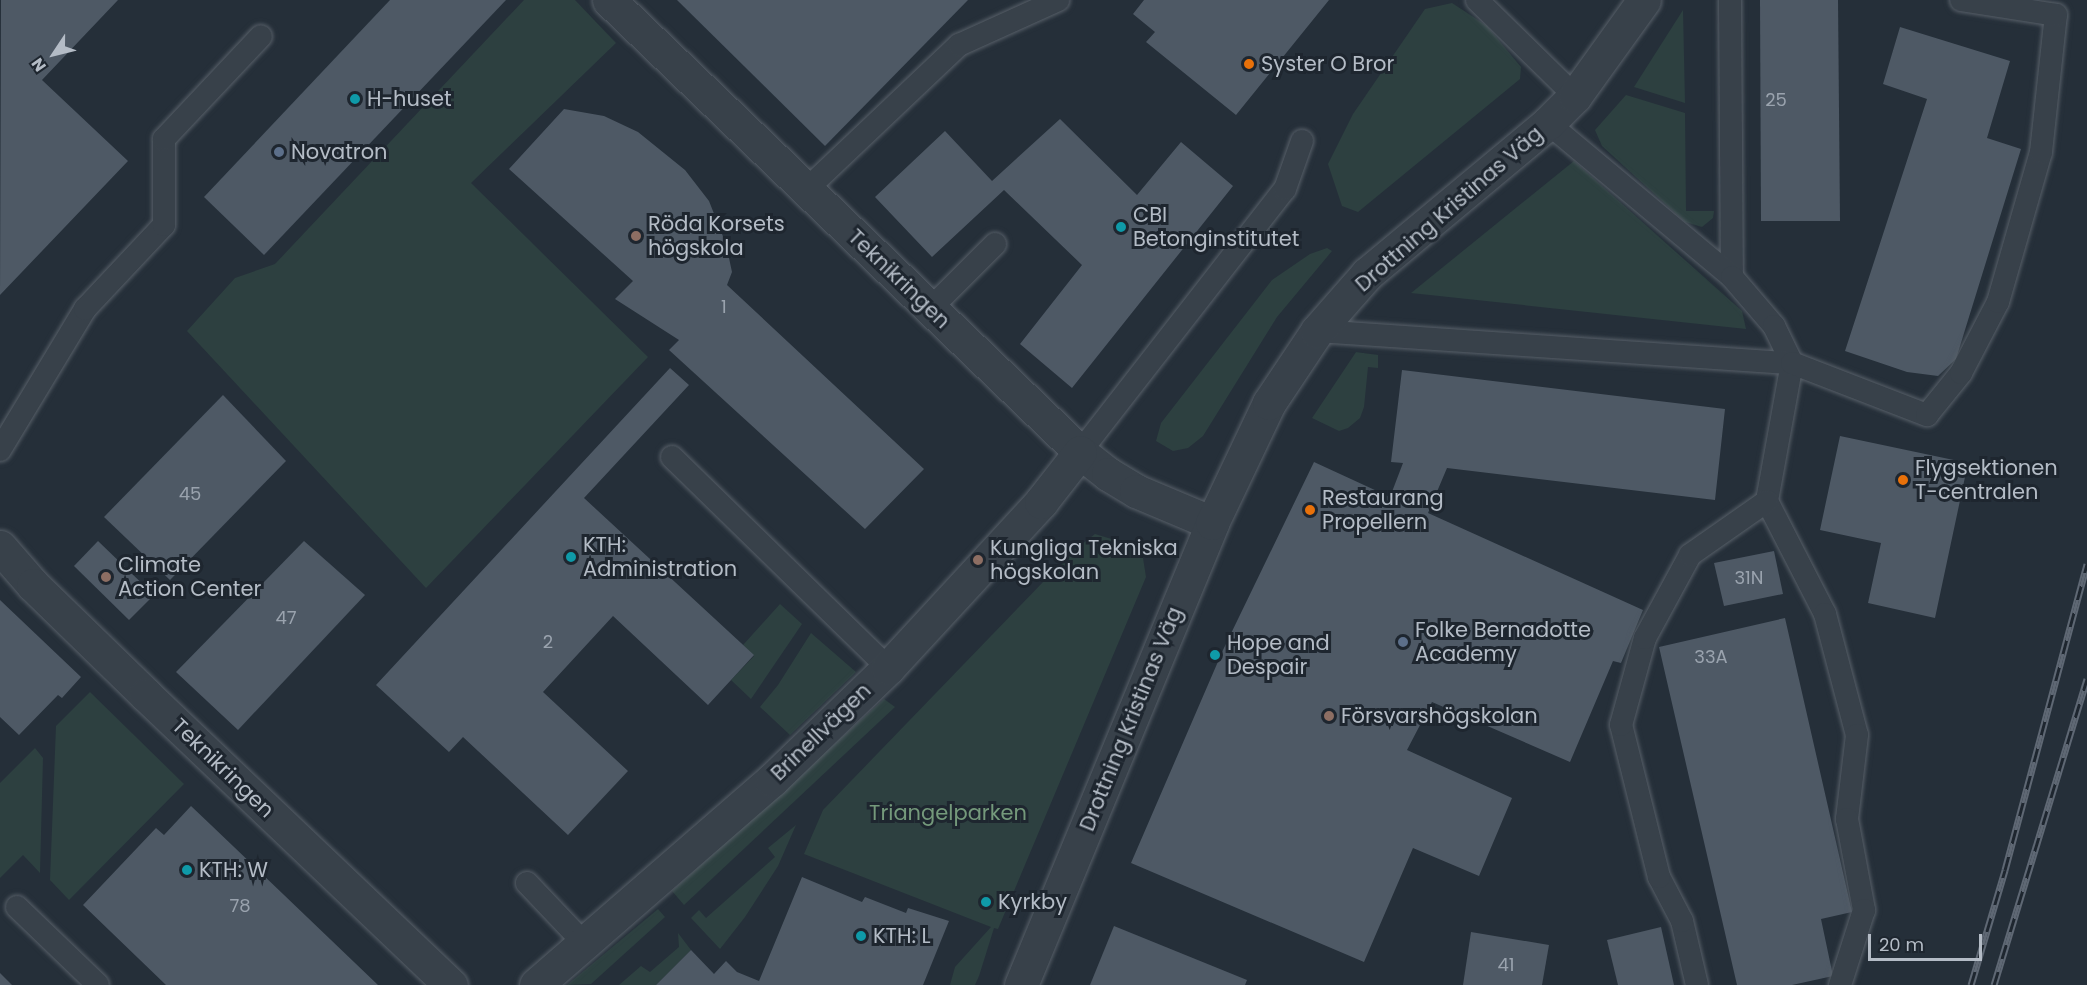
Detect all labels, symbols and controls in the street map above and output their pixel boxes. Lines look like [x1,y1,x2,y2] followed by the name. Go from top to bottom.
[24,24,84,84] north arrow
[1261,51,1394,77] place label: Syster O Bror
[26,53,52,76] text: N
[1242,57,1256,71] marker: Syster O Bror
[367,86,452,112] place label: H-huset
[1765,89,1787,111] house number: 25
[348,92,362,106] marker: H-huset
[1350,121,1548,297] street label: Drottning Kristinas Väg
[291,139,388,165] place label: Novatron
[272,145,286,159] marker: Novatron
[1133,202,1299,252] place label: CBI Betonginstitutet
[648,211,785,261] place label: Röda Korsets högskola
[1114,220,1128,234] marker: CBI Betonginstitutet
[843,224,955,334] street label: Teknikringen
[629,229,643,243] marker: Röda Korsets högskola
[721,296,727,318] house number: 1
[1915,455,2058,505] place label: Flygsektionen T-centralen
[1896,473,1910,487] marker: Flygsektionen T-centralen
[179,483,201,505] house number: 45
[1322,485,1444,535] place label: Restaurang Propellern
[1303,503,1317,517] marker: Restaurang Propellern
[583,532,737,582] place label: KTH: Administration
[990,535,1178,585] place label: Kungliga Tekniska högskolan
[564,550,578,564] marker: KTH: Administration
[118,552,261,602] place label: Climate Action Center
[971,553,985,567] marker: Kungliga Tekniska högskolan
[1734,567,1764,589] house number: 31N
[99,570,113,584] marker: Climate Action Center
[1074,603,1188,835] street label: Drottning Kristinas Väg
[275,607,297,629] house number: 47
[1415,617,1591,667] place label: Folke Bernadotte Academy
[1227,630,1330,680] place label: Hope and Despair
[543,631,553,653] house number: 2
[1396,635,1410,649] marker: Folke Bernadotte Academy
[1694,646,1728,668] house number: 33A
[1208,648,1222,662] marker: Hope and Despair
[766,678,876,786] street label: Brinellvägen
[1341,703,1538,729] place label: Försvarshögskolan
[1322,709,1336,723] marker: Försvarshögskolan
[167,713,279,823] street label: Teknikringen
[869,800,1027,826] park label: Triangelparken
[199,857,268,883] place label: KTH: W
[180,863,194,877] marker: KTH: W
[998,889,1067,915] place label: Kyrkby
[229,895,251,917] house number: 78
[979,895,993,909] marker: Kyrkby
[1871,922,1985,960] scale bar
[873,923,931,949] place label: KTH: L
[854,929,868,943] marker: KTH: L
[1879,932,1924,957] text: 20 m
[1497,954,1515,976] house number: 41

